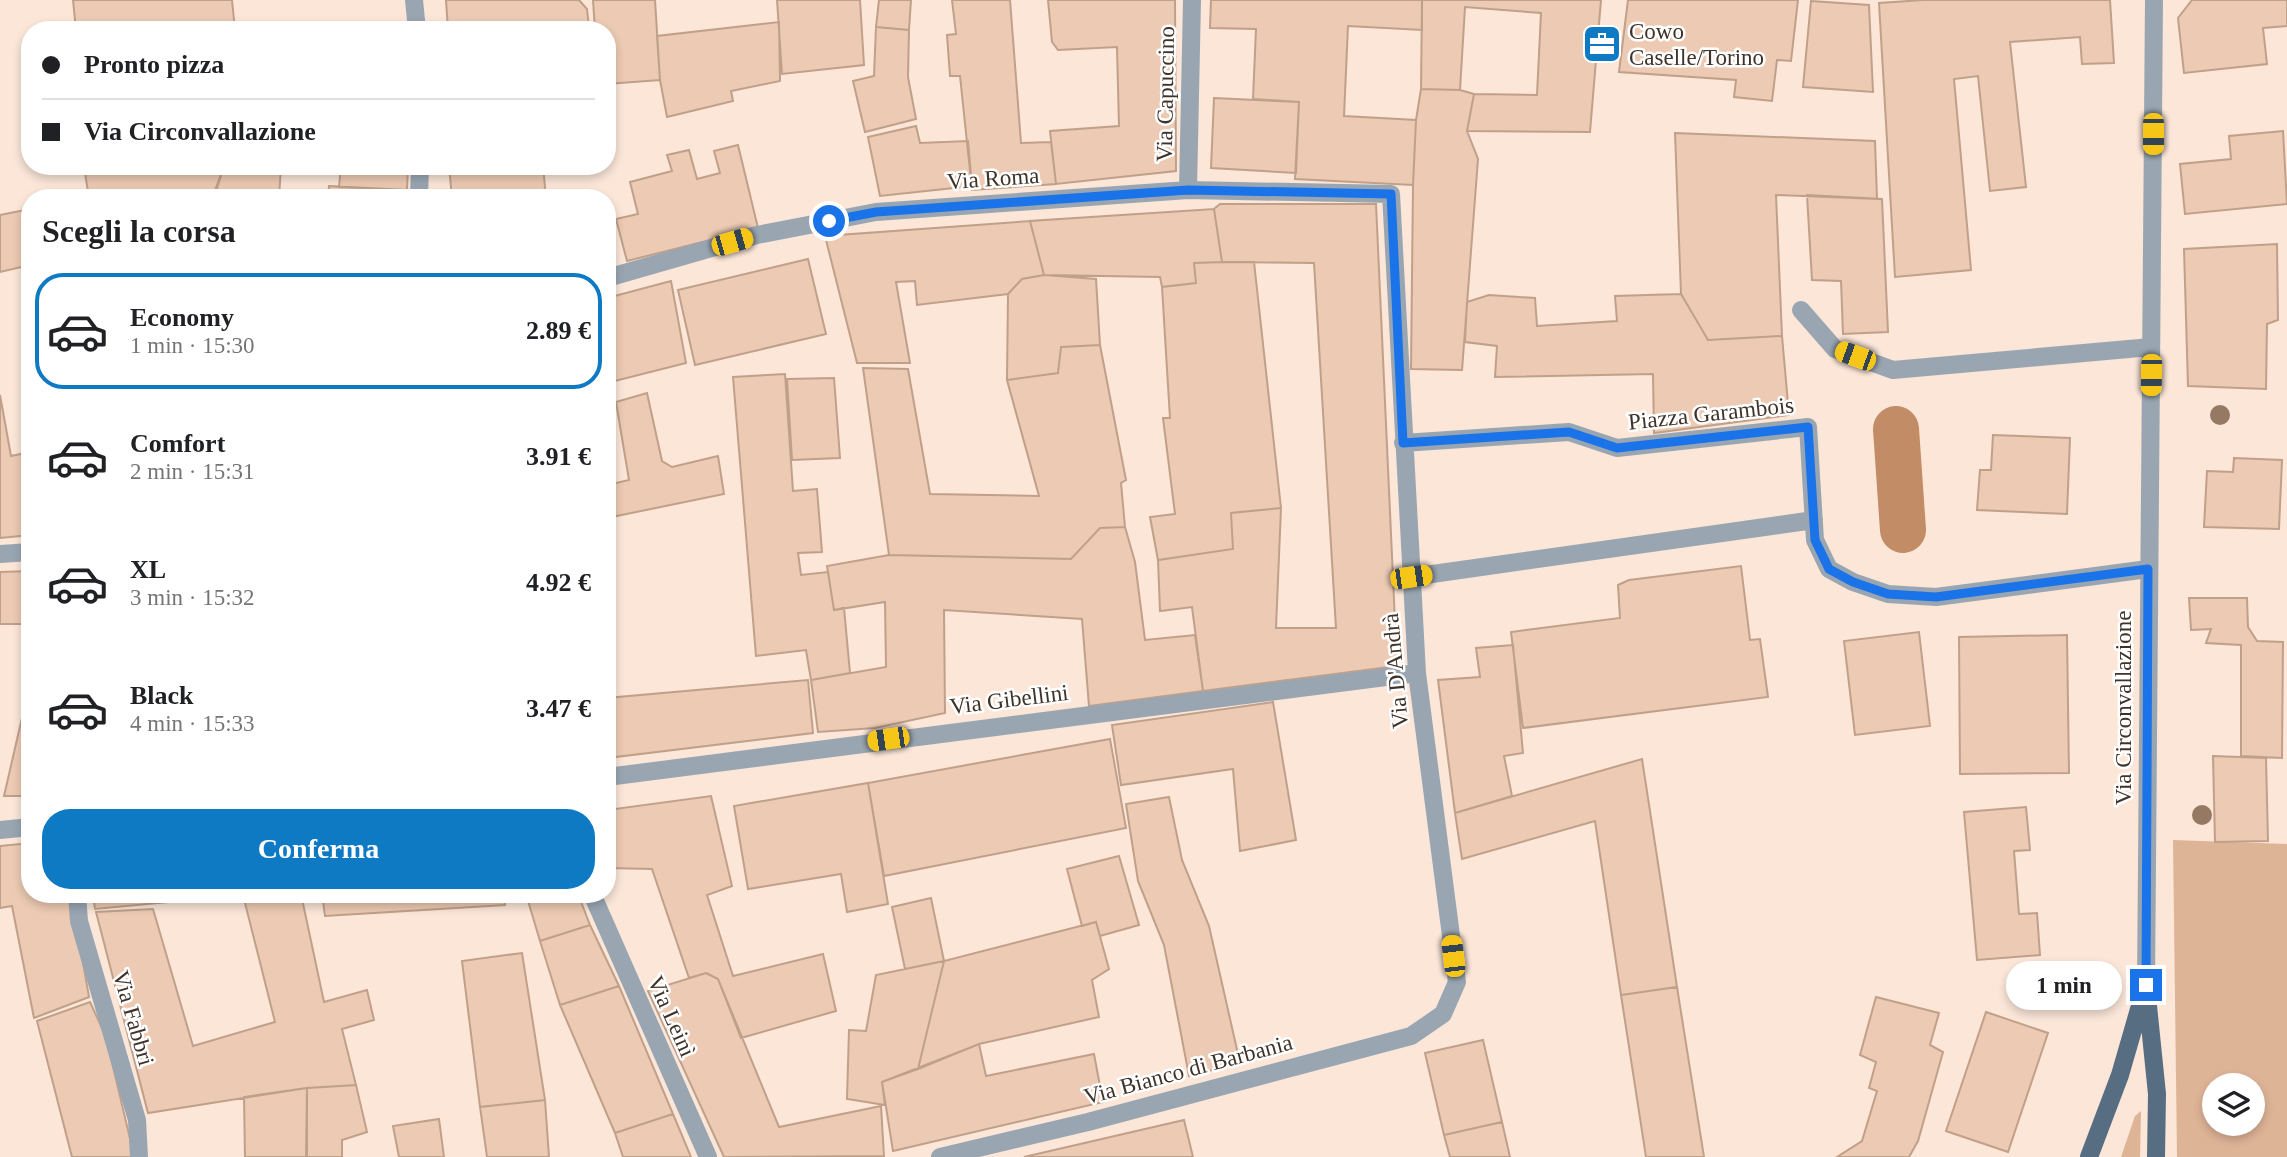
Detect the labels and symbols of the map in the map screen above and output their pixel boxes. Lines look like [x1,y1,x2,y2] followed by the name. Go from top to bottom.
[1629,19,1764,70] place label: Cowo Caselle/Torino
[1581,23,1623,65] office icon: Cowo Caselle/Torino
[1152,26,1179,162] street label: Via Capuccino
[2143,113,2164,155] car
[946,163,1040,194] street label: Via Roma
[813,205,845,237] route start
[709,226,756,258] car
[1832,339,1879,373] car
[2141,354,2162,396] car
[1627,392,1795,435] street label: Piazza Garambois
[1389,564,1434,590] car
[2111,611,2136,805] street label: Via Circonvallazione
[1378,612,1413,730] street label: Via D'Andrà
[948,680,1070,719] street label: Via Gibellini
[866,726,911,752] car
[1441,934,1466,978] car
[2006,960,2122,1010] callout: 1 min
[108,968,159,1069] street label: Via Fabbri
[2130,969,2162,1001] route end
[643,972,700,1061] street label: Via Leinì
[1081,1030,1295,1109] street label: Via Bianco di Barbania

